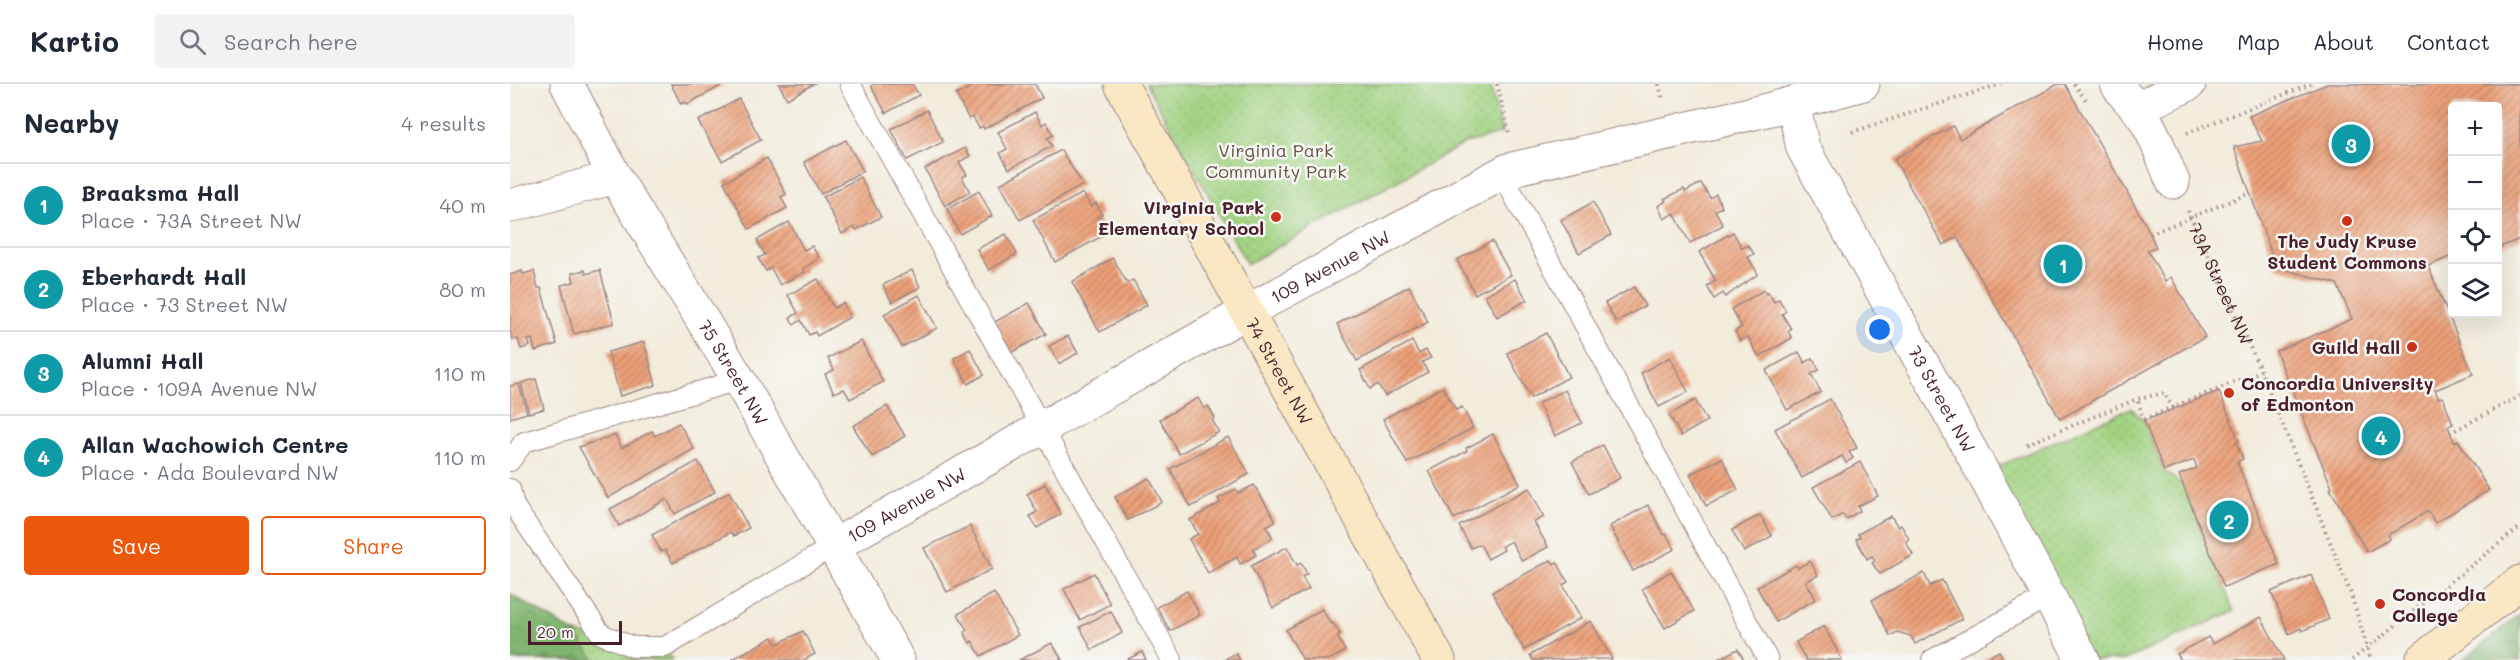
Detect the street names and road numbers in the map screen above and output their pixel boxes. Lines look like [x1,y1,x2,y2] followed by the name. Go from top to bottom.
[2183,219,2259,348] street label: 73A Street NW
[1266,224,1394,309] street label: 109 Avenue NW
[1240,313,1319,429] street label: 74 Street NW
[693,315,774,429] street label: 75 Street NW
[1903,341,1981,457] street label: 73 Street NW
[843,461,970,548] street label: 109 Avenue NW

